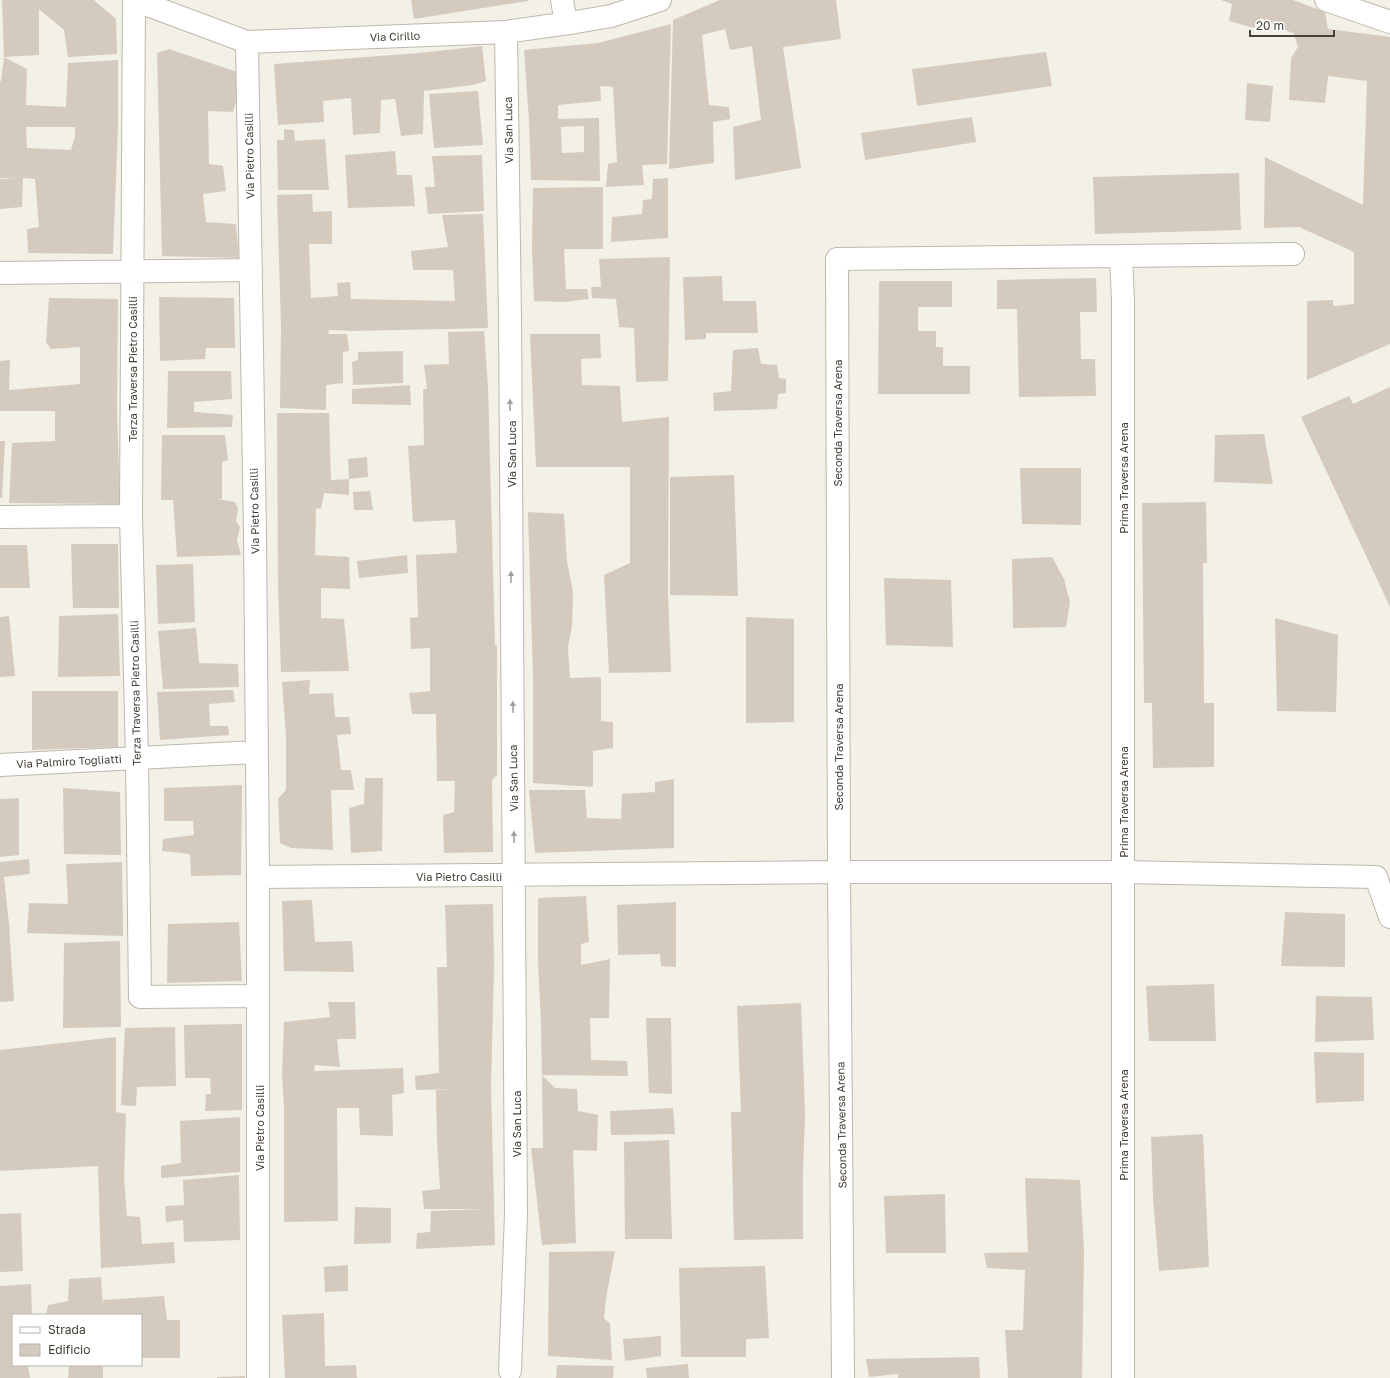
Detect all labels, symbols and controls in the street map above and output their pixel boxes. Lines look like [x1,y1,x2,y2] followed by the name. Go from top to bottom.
[1250,12,1334,38] scale bar
[1256,18,1284,33] text: 20 m
[370,29,421,43] street label: Via Cirillo
[501,96,515,164] street label: Via San Luca
[242,113,256,199] street label: Via Pietro Casilli
[126,296,139,442] street label: Terza Traversa Pietro Casilli
[831,360,844,486] street label: Seconda Traversa Arena
[507,399,514,411] one-way arrow
[505,421,518,487] street label: Via San Luca
[1117,422,1130,534] street label: Prima Traversa Arena
[247,468,261,554] street label: Via Pietro Casilli
[508,570,514,583] one-way arrow
[127,620,143,766] street label: Terza Traversa Pietro Casilli
[832,684,845,810] street label: Seconda Traversa Arena
[509,701,516,713] one-way arrow
[506,744,520,812] street label: Via San Luca
[1117,746,1130,858] street label: Prima Traversa Arena
[16,752,122,770] street label: Via Palmiro Togliatti
[511,830,517,843] one-way arrow
[416,870,502,883] street label: Via Pietro Casilli
[833,1061,849,1189] street label: Seconda Traversa Arena
[1117,1069,1130,1181] street label: Prima Traversa Arena
[253,1085,266,1171] street label: Via Pietro Casilli
[510,1091,523,1157] street label: Via San Luca
[12,1314,142,1366] legend
[48,1322,86,1337] text: Strada
[48,1342,90,1357] text: Edificio

